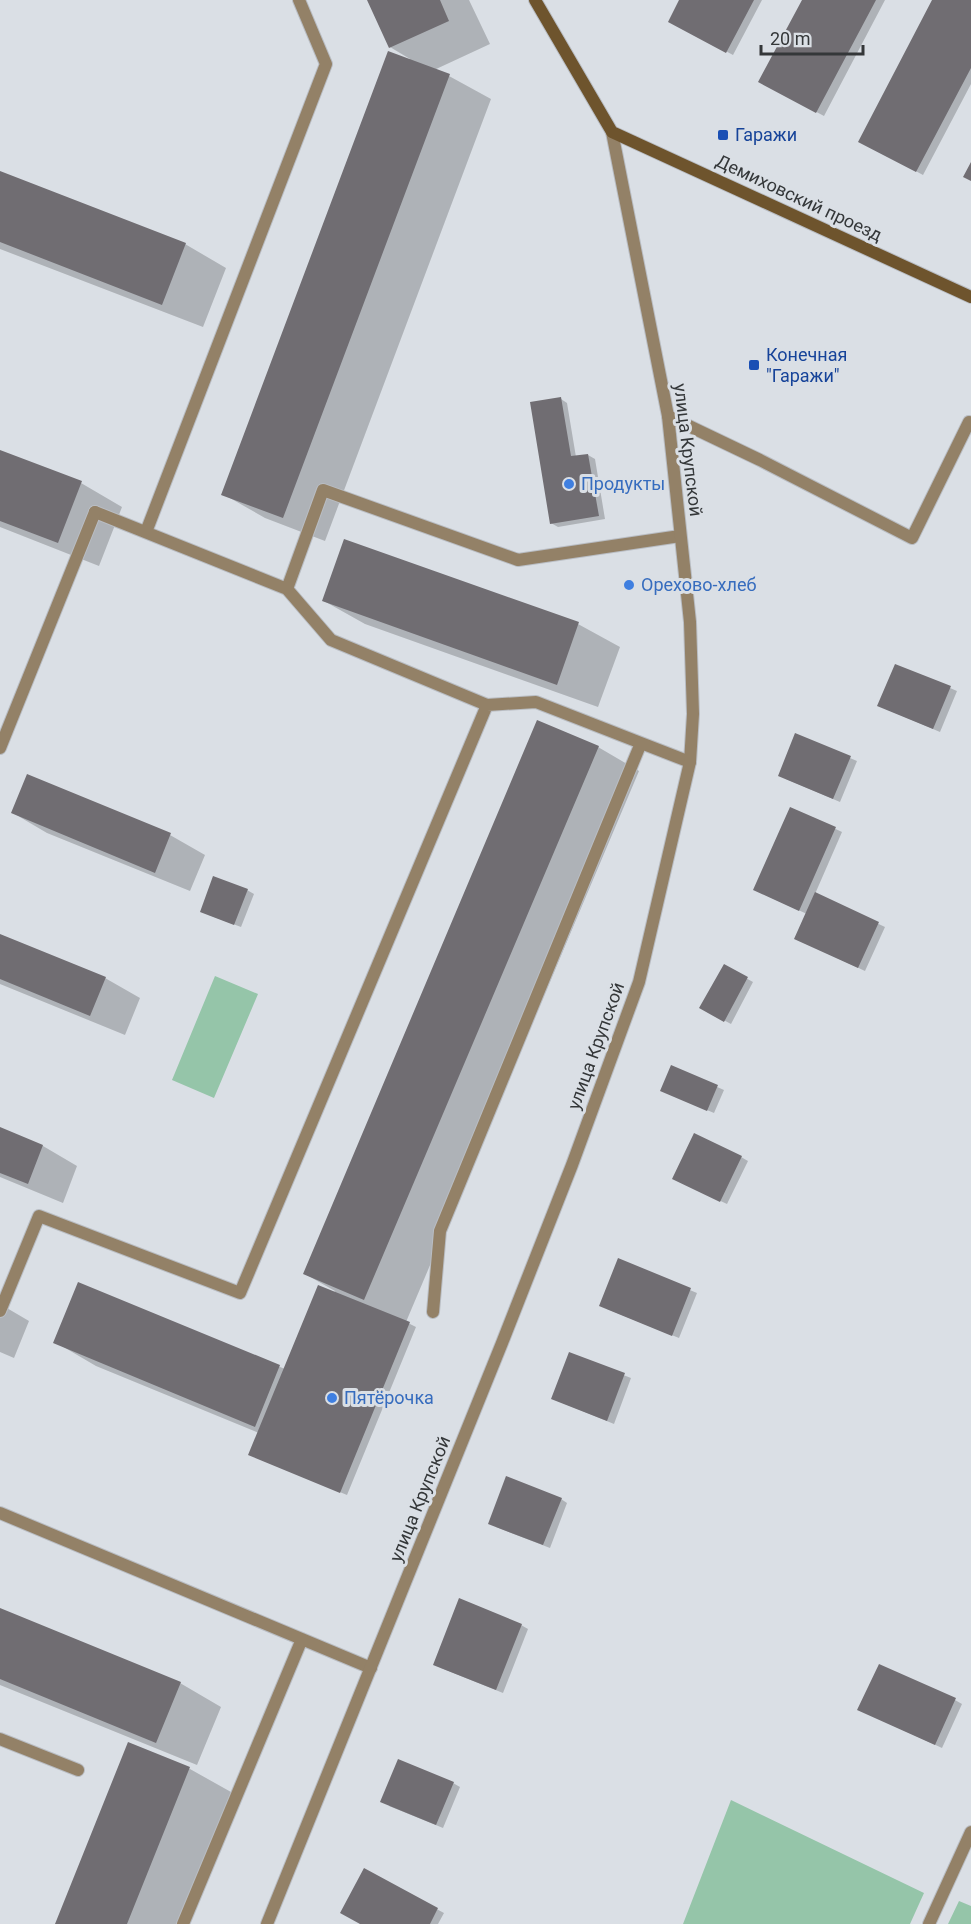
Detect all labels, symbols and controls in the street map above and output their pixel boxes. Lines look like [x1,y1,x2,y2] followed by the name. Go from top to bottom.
[761,18,863,56] scale bar
[770,28,810,49] text: 20 m
[735,124,797,145] place label: Гаражи
[716,128,730,142] marker: Гаражи
[713,150,886,245] street label: Демиховский проезд
[766,344,847,386] place label: Конечная "Гаражи"
[747,358,761,372] marker: Конечная "Гаражи"
[670,382,707,518] street label: улица Крупской
[581,473,665,494] place label: Продукты
[562,477,576,491] marker: Продукты
[641,574,756,595] place label: Орехово-хлеб
[622,578,636,592] marker: Орехово-хлеб
[563,979,628,1112] street label: улица Крупской
[344,1387,434,1408] place label: Пятёрочка
[325,1391,339,1405] marker: Пятёрочка
[385,1433,454,1565] street label: улица Крупской

